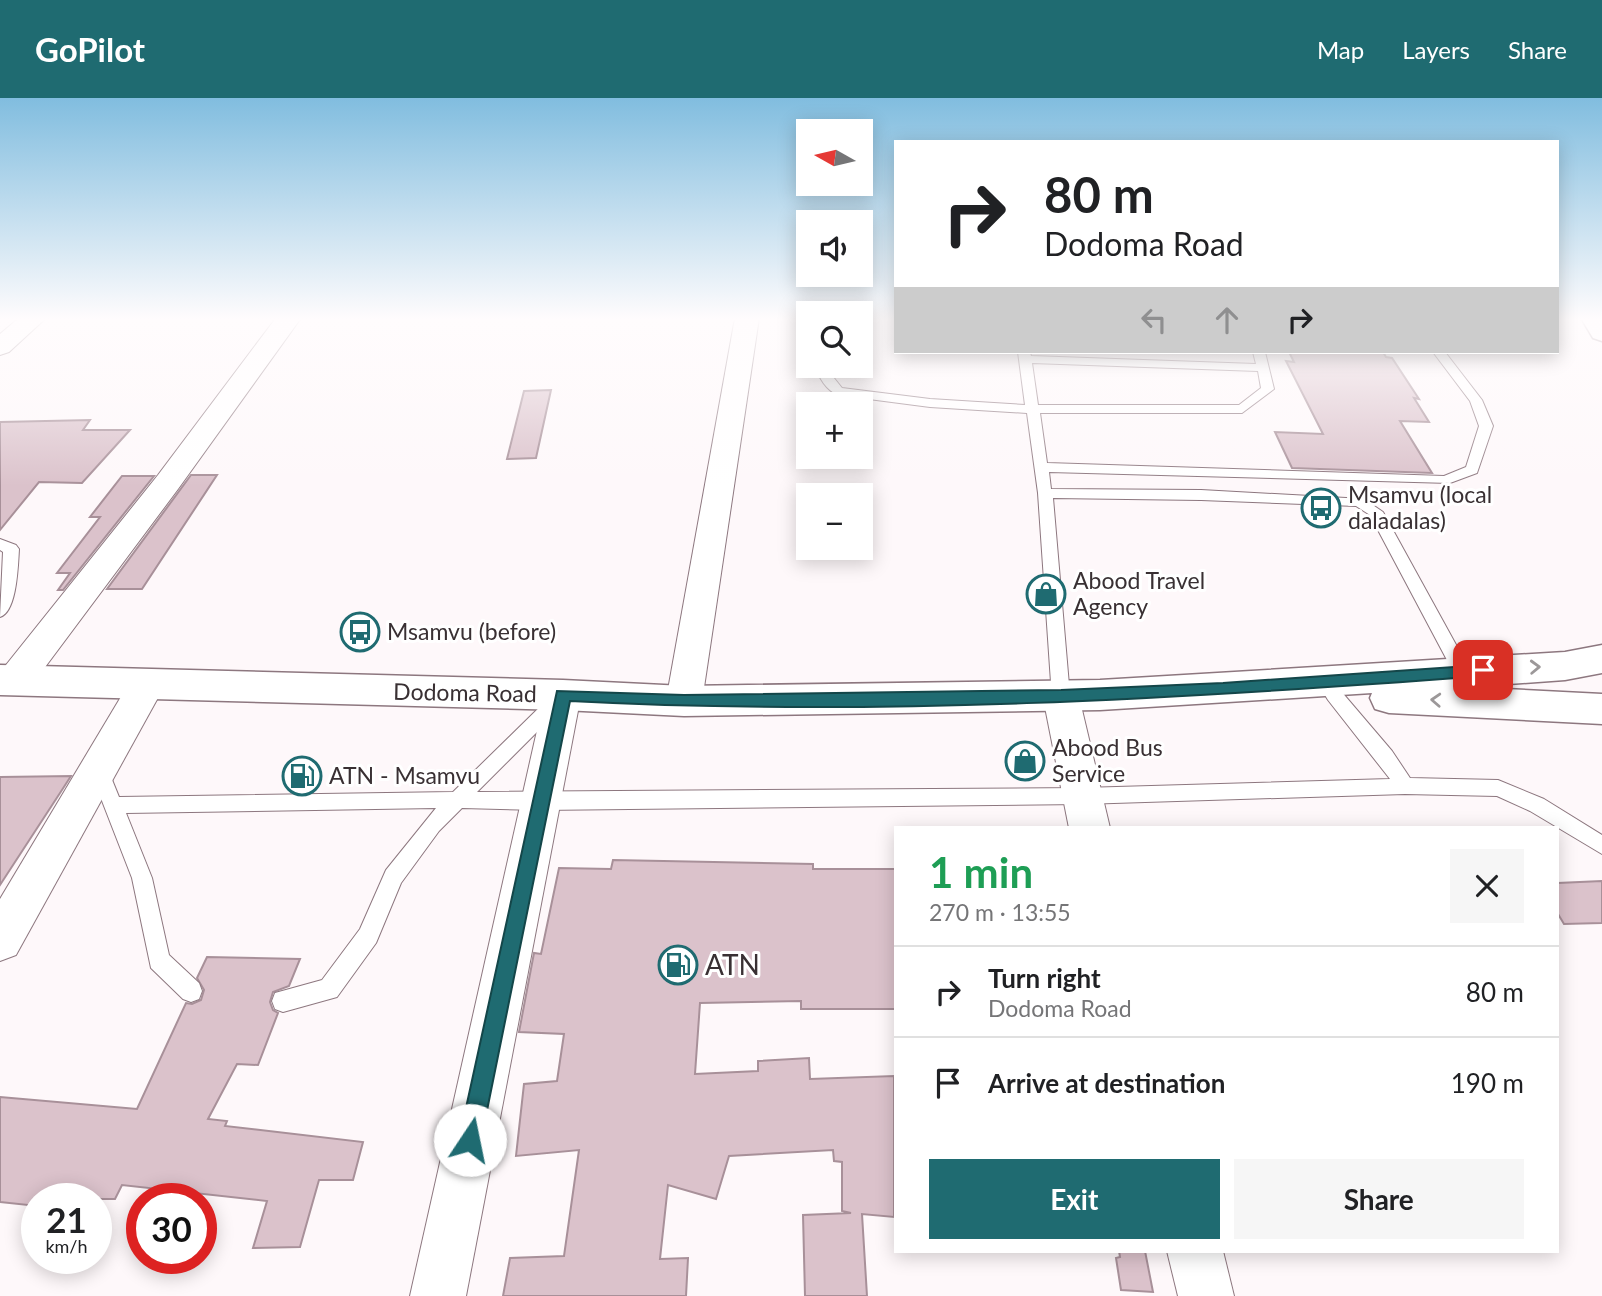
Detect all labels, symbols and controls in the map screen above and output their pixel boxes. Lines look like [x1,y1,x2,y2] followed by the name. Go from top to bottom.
[35,29,145,69] text: GoPilot
[1317,35,1364,64] text: Map
[1402,35,1470,64] text: Layers
[1508,35,1567,64] text: Share
[796,119,873,196] north arrow
[796,119,873,560] map controls
[1044,165,1154,223] text: 80 m
[929,168,1020,259] icon: right
[796,210,873,287] button: sound
[1044,224,1244,263] text: Dodoma Road
[796,301,873,378] button: search
[1135,301,1173,339] icon: left
[1208,301,1246,339] icon: ahead
[1281,301,1319,339] icon: right
[796,392,873,469] button: +
[1348,480,1492,534] place label: Msamvu (local daladalas)
[796,483,873,560] button: −
[1300,487,1342,529] bus stop icon: Msamvu (local daladalas)
[1073,566,1205,620] place label: Abood Travel Agency
[1025,573,1067,615] shop icon: Abood Travel Agency
[339,611,381,653] bus stop icon: Msamvu (before)
[387,617,556,645] place label: Msamvu (before)
[1453,640,1513,700] pin
[1464,651,1502,689] icon: arrive
[1530,659,1541,674] one-way arrow
[393,677,537,707] street label: Dodoma Road
[1430,693,1441,708] one-way arrow
[1052,733,1163,787] place label: Abood Bus Service
[1004,740,1046,782] shop icon: Abood Bus Service
[281,755,323,797] fuel station icon: ATN - Msamvu
[329,761,480,789] place label: ATN - Msamvu
[929,847,1033,897] text: 1 min
[1450,849,1524,923] button: close
[929,898,1071,926] text: 270 m · 13:55
[657,944,699,986] fuel station icon: ATN
[705,947,760,981] place label: ATN
[988,962,1101,994] text: Turn right
[929,973,967,1011] icon: right
[1466,976,1524,1008] text: 80 m
[988,994,1132,1022] text: Dodoma Road
[929,1064,967,1102] icon: arrive
[988,1067,1225,1099] text: Arrive at destination
[1451,1067,1524,1099] text: 190 m
[433,1103,507,1177] position arrow
[929,1159,1220,1239] button: Exit
[1234,1159,1524,1239] button: Share
[126,1183,217,1274] speed limit sign: 30
[46,1198,87,1240] text: 21
[45,1235,88,1257] text: km/h

